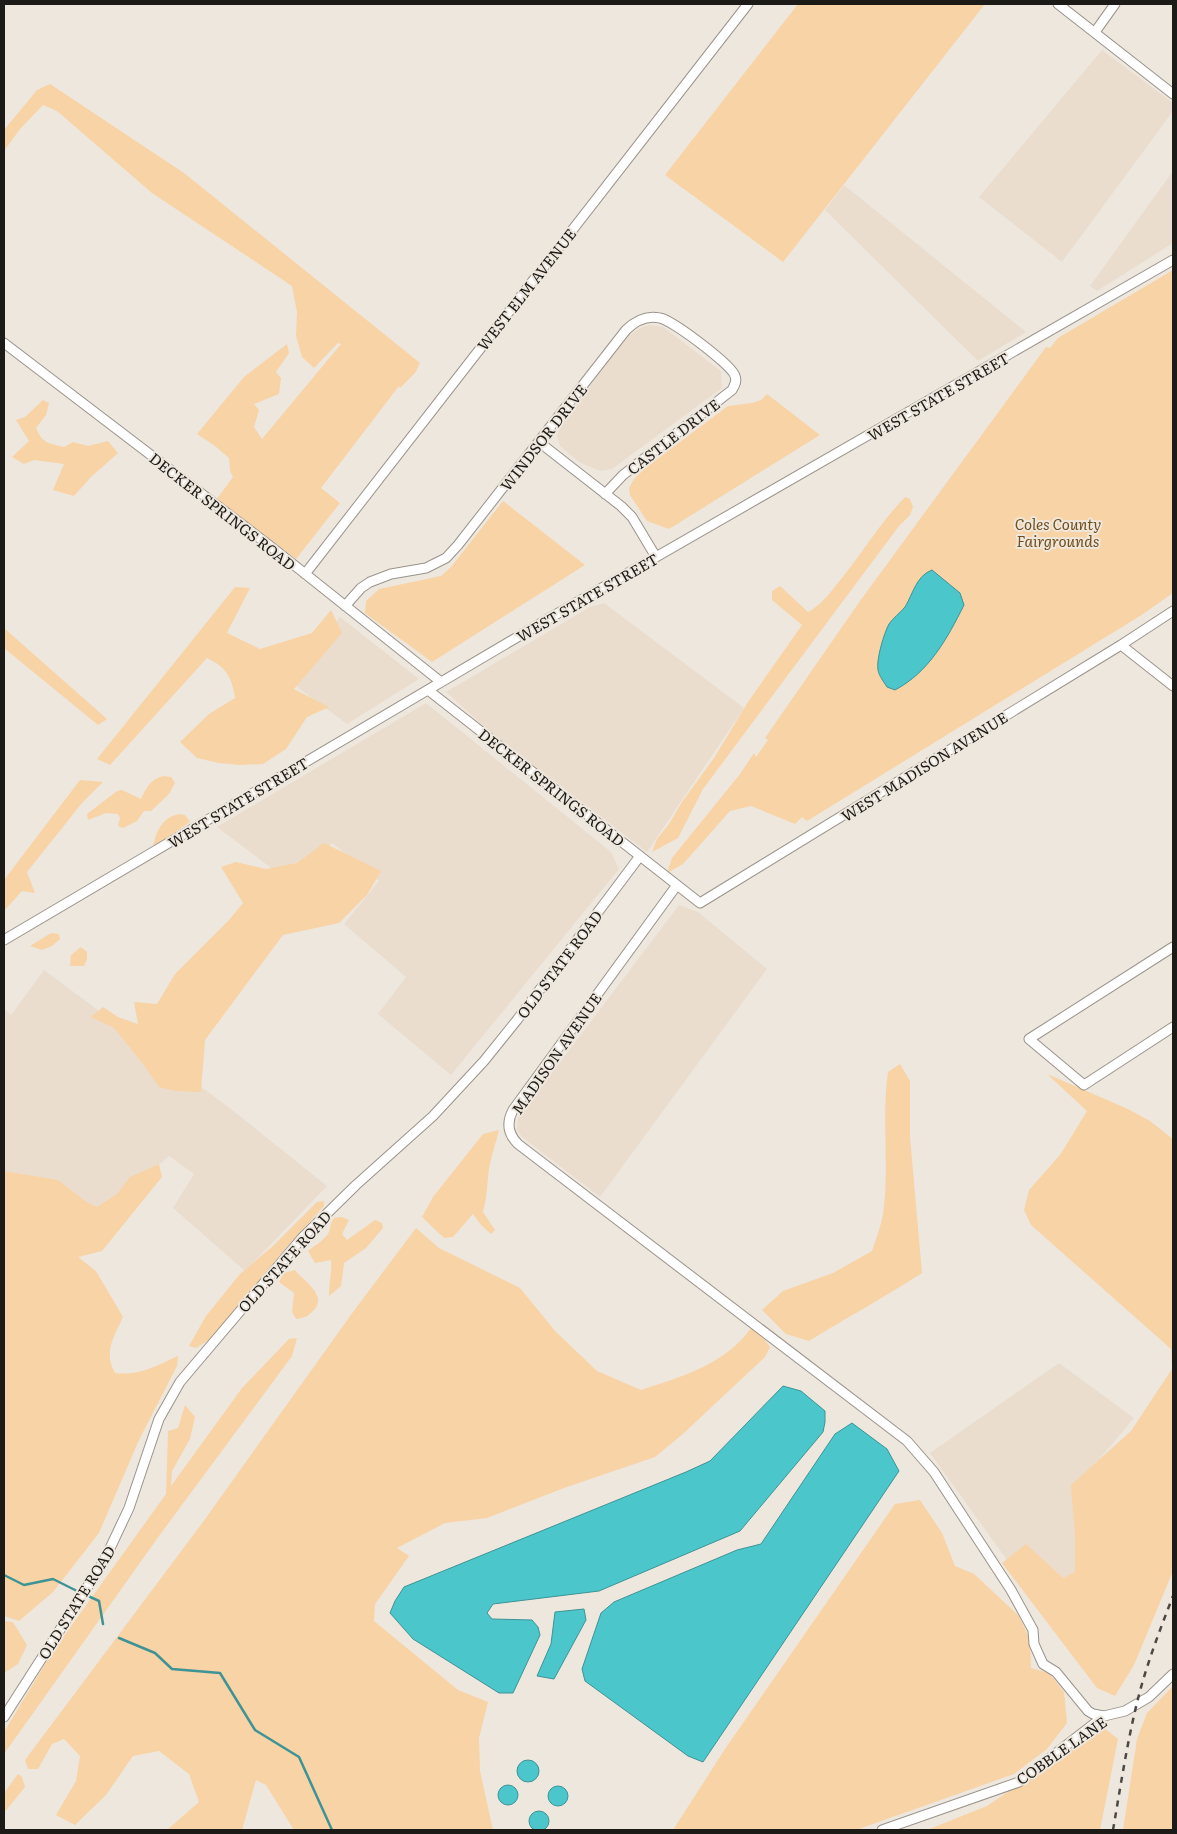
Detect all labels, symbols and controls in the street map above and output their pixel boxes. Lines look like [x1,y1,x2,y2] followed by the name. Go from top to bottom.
[471,223,581,355] street label: WEST ELM AVENUE
[863,346,1013,446] street label: WEST STATE STREET
[494,379,592,495] street label: WINDSOR DRIVE
[622,392,724,480] street label: CASTLE DRIVE
[145,446,301,576] street label: DECKER SPRINGS ROAD
[1015,512,1101,552] park label: Coles County Fairgrounds
[512,547,662,647] street label: WEST STATE STREET
[836,705,1012,827] street label: WEST MADISON AVENUE
[474,722,630,852] street label: DECKER SPRINGS ROAD
[163,751,313,853] street label: WEST STATE STREET
[511,905,607,1023] street label: OLD STATE ROAD
[505,987,607,1119] street label: MADISON AVENUE
[232,1205,336,1317] street label: OLD STATE ROAD
[32,1541,120,1663] street label: OLD STATE ROAD
[1011,1710,1111,1790] street label: COBBLE LANE

